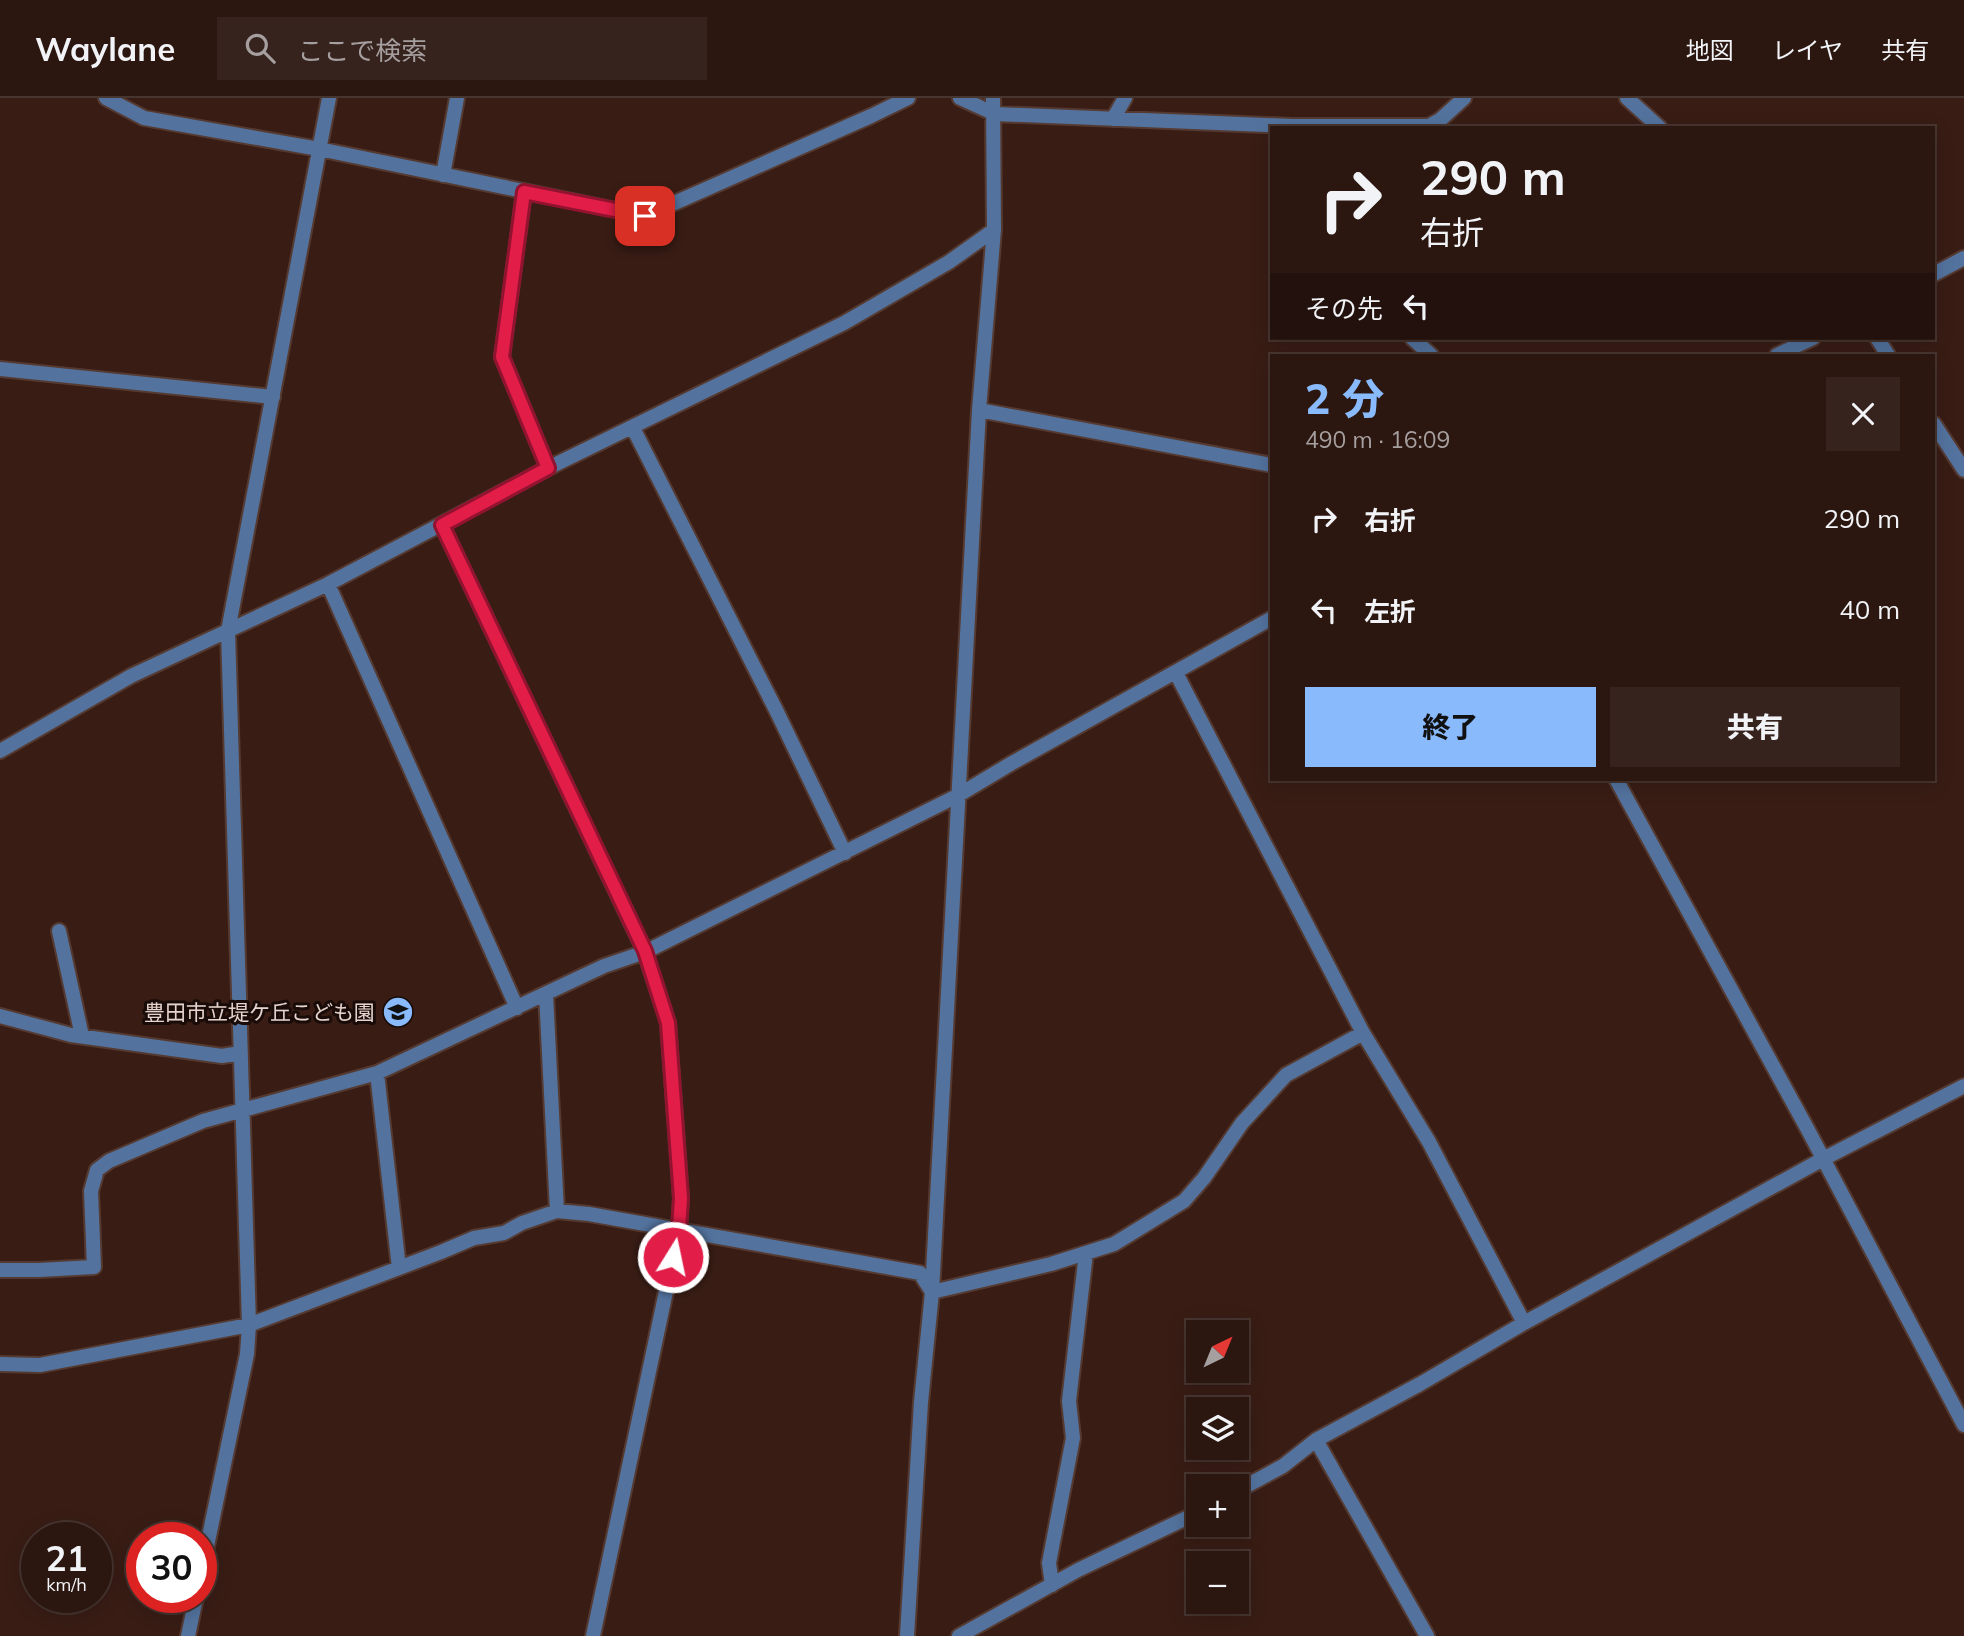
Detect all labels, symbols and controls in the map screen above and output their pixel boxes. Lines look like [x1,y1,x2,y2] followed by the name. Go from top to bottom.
[217,17,707,80] search box
[35,28,175,69] text: Waylane
[241,29,279,67] icon: search
[297,34,427,67] text: ここで検索
[1686,35,1734,65] text: 地図
[1772,35,1843,65] text: レイヤ
[1881,35,1929,65] text: 共有
[1420,146,1566,207] text: 290 m
[1305,154,1396,245] icon: right
[615,186,675,246] pin
[626,197,664,235] icon: arrive
[1420,212,1484,252] text: 右折
[1397,287,1435,325] icon: left
[1305,292,1383,325] text: その先
[1305,372,1384,425] text: 2 分
[1826,377,1900,451] button: close
[1305,425,1450,454] text: 490 m · 16:09
[1305,500,1343,538] icon: right
[1824,502,1900,535] text: 290 m
[1364,504,1416,537] text: 右折
[1305,591,1343,629] icon: left
[1839,593,1900,626] text: 40 m
[1364,595,1416,628] text: 左折
[1305,687,1596,767] button: 終了
[1610,687,1900,767] button: 共有
[381,995,415,1029] school or university icon: 豊田市立堤ケ丘こども園
[144,999,375,1025] place label: 豊田市立堤ケ丘こども園
[636,1220,710,1294] position arrow
[1186,1320,1250,1382] north arrow
[1186,1320,1249,1614] map controls
[1186,1397,1249,1460] button: layers
[1186,1474,1249,1537] button: +
[126,1522,217,1613] speed limit sign: 30
[45,1536,88,1580] text: 21
[1186,1551,1249,1614] button: −
[46,1573,87,1596] text: km/h

